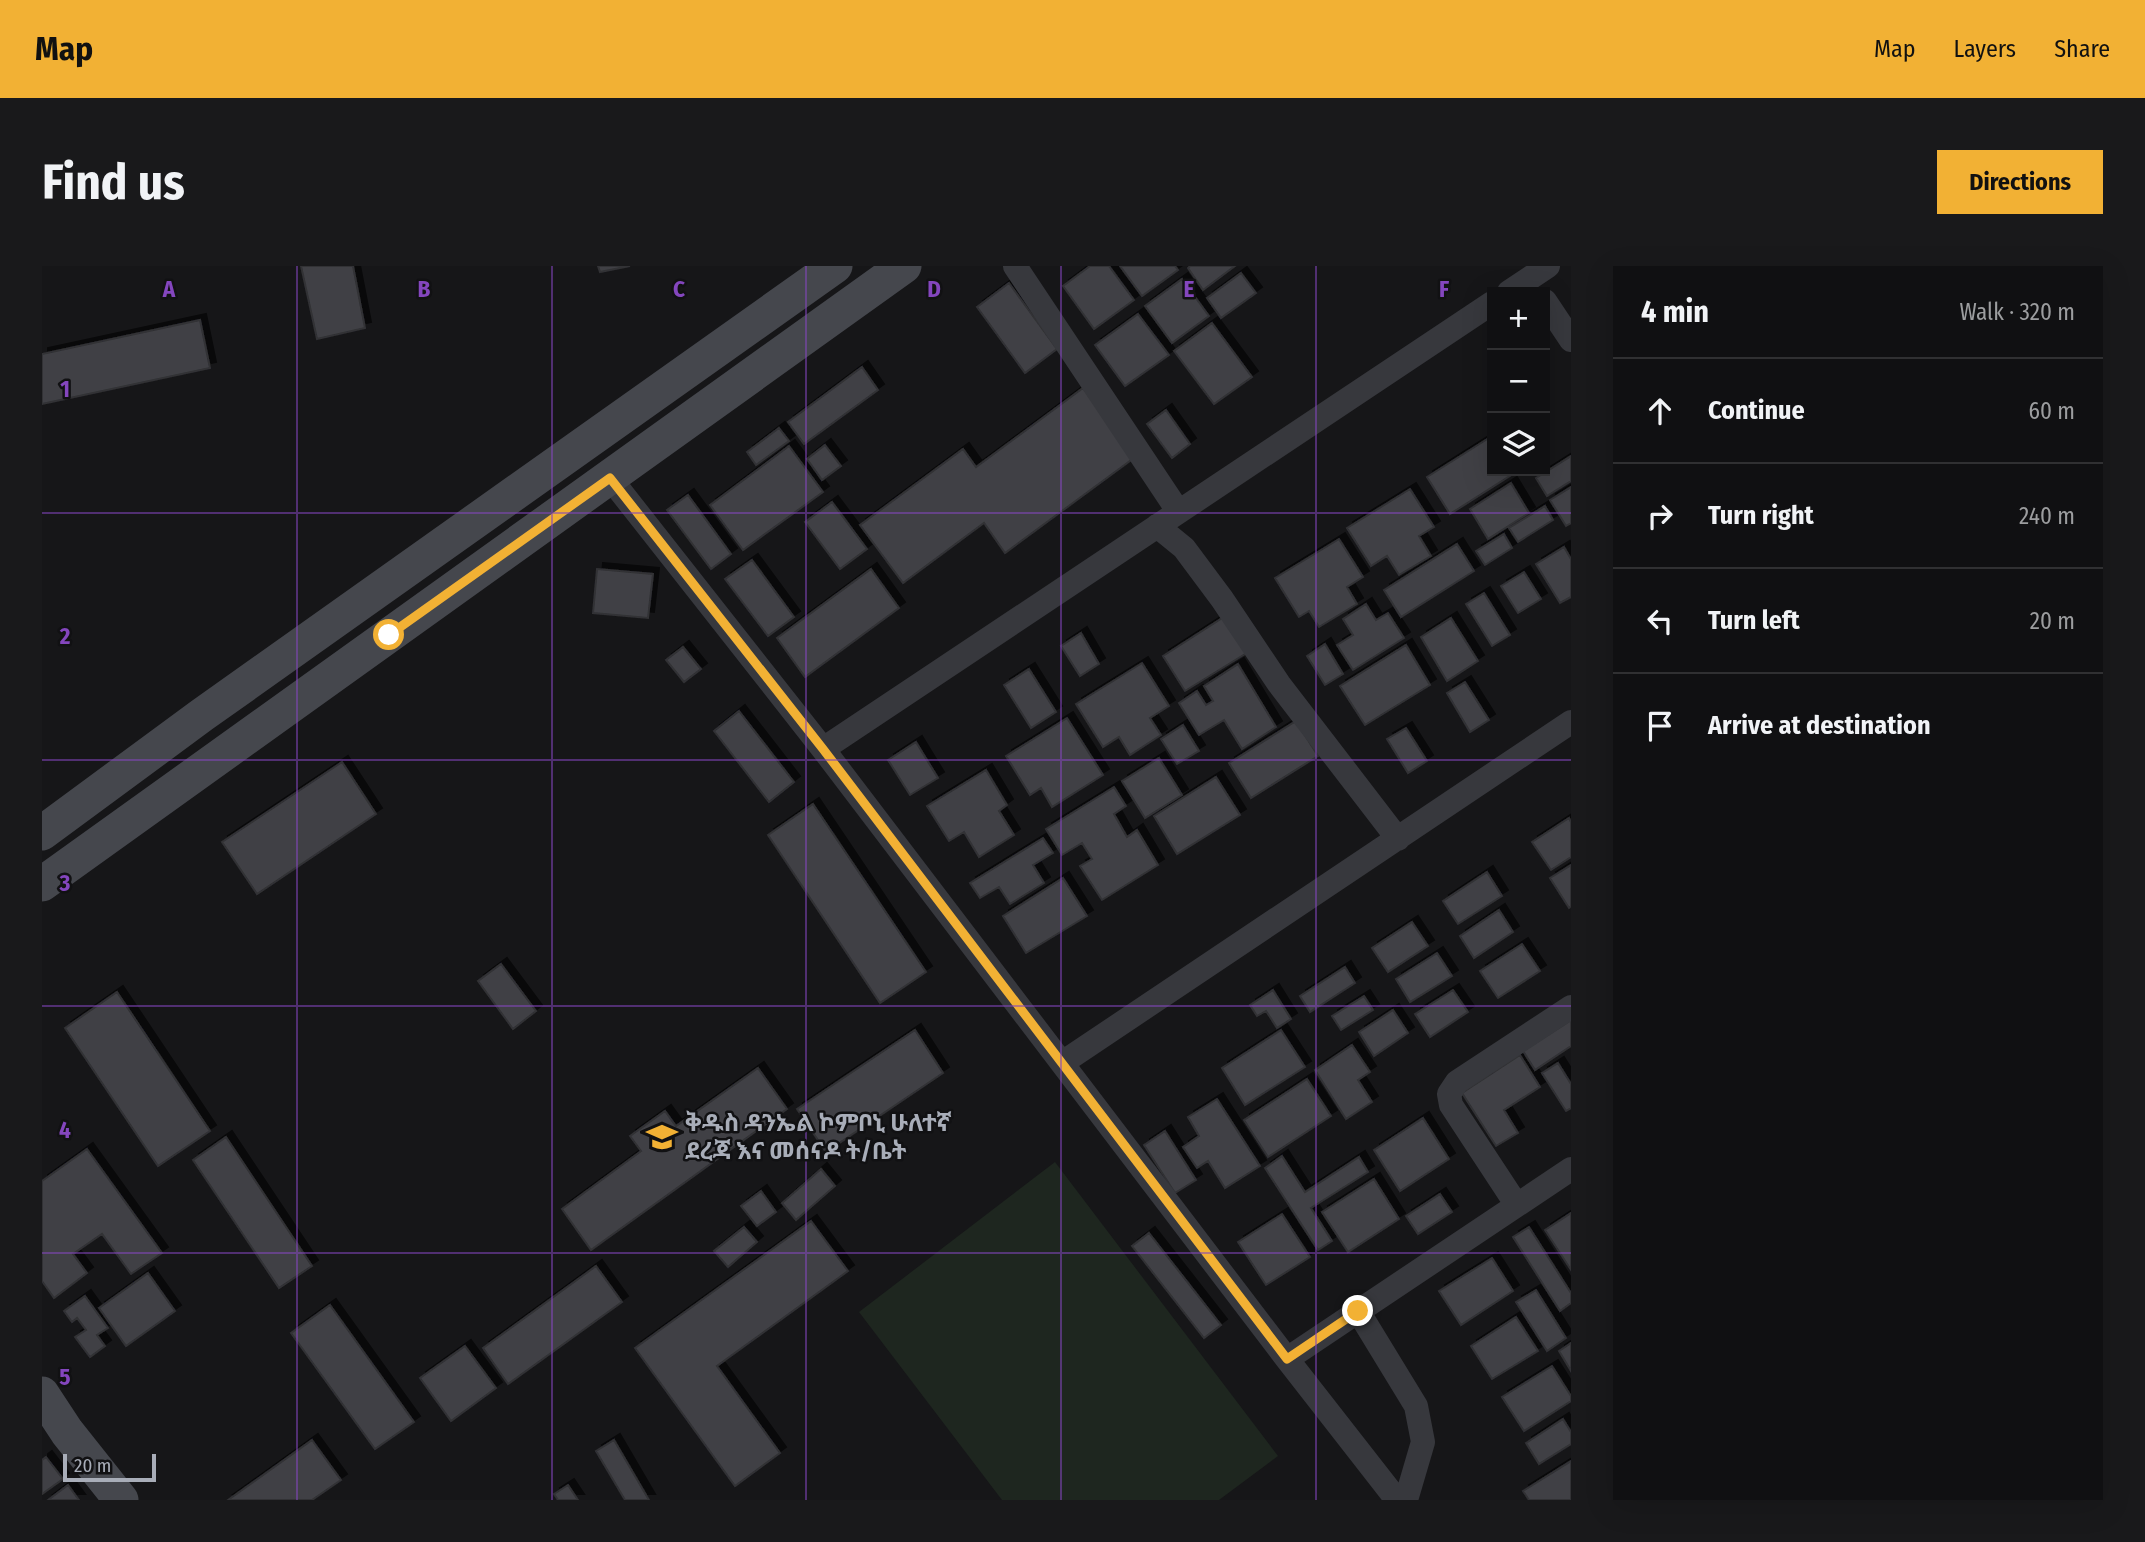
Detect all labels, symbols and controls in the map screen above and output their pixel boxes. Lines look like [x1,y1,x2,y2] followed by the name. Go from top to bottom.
[35,29,93,69] text: Map
[1874,35,1916,63] text: Map
[1954,35,2016,63] text: Layers
[2054,35,2110,63] text: Share
[1937,150,2103,214] button: Directions
[42,153,185,212] text: Find us
[162,275,176,303] text: A
[418,275,431,303] text: B
[673,275,685,303] text: C
[927,275,941,303] text: D
[1184,275,1195,303] text: E
[1439,275,1449,303] text: F
[1487,287,1550,476] map controls
[1487,287,1550,350] button: +
[1641,294,1709,330] text: 4 min
[1960,298,2075,326] text: Walk · 320 m
[1487,350,1550,413] button: −
[60,375,70,403] text: 1
[1641,392,1679,430] icon: ahead
[1708,395,1805,426] text: Continue
[2029,397,2075,425] text: 60 m
[1487,413,1550,476] button: layers
[1641,497,1679,535] icon: right
[1708,500,1814,531] text: Turn right
[2019,502,2075,530] text: 240 m
[1641,602,1679,640] icon: left
[1708,605,1800,636] text: Turn left
[2030,607,2075,635] text: 20 m
[373,619,404,650] route start
[59,622,71,650] text: 2
[1641,707,1679,745] icon: arrive
[1708,710,1931,741] text: Arrive at destination
[59,869,71,897] text: 3
[685,1109,952,1165] place label: ቅዱስ ዳንኤል ኮምቦኒ ሁለተኛ ደረጃ እና መሰናዶ ት/ቤት
[59,1116,71,1144] text: 4
[645,1120,679,1154] school or university icon: ቅዱስ ዳንኤል ኮምቦኒ ሁለተኛ ደረጃ እና መሰናዶ ት/ቤት
[1342,1295,1373,1326] route end
[59,1363,71,1391] text: 5
[63,1451,156,1483] scale bar
[74,1454,111,1477] text: 20 m

